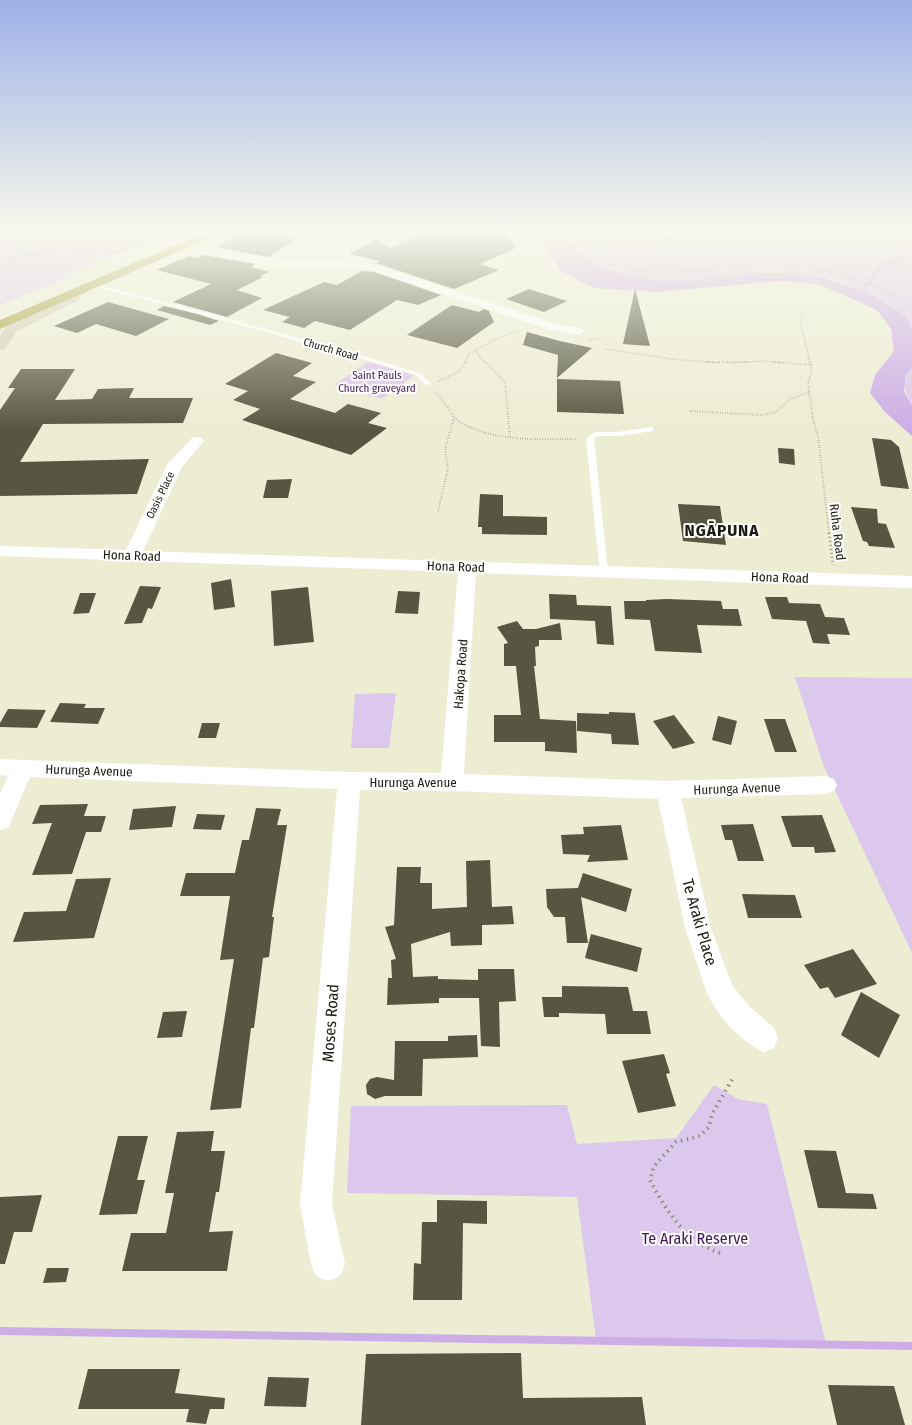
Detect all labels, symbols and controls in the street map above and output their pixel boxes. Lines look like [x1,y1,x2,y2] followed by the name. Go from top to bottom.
[302,335,360,364] street label: Church Road
[338,369,416,395] park label: Saint Pauls Church graveyard
[143,470,177,521] street label: Oasis Place
[827,503,848,561] street label: Ruha Road
[684,520,760,541] district label: NGĀPUNA
[103,547,161,564] street label: Hona Road
[427,558,485,575] street label: Hona Road
[751,569,809,586] street label: Hona Road
[451,638,470,710] street label: Hakopa Road
[45,761,133,780] street label: Hurunga Avenue
[369,775,457,790] street label: Hurunga Avenue
[693,779,781,798] street label: Hurunga Avenue
[678,877,721,968] street label: Te Araki Place
[318,983,343,1063] street label: Moses Road
[642,1229,748,1248] park label: Te Araki Reserve

